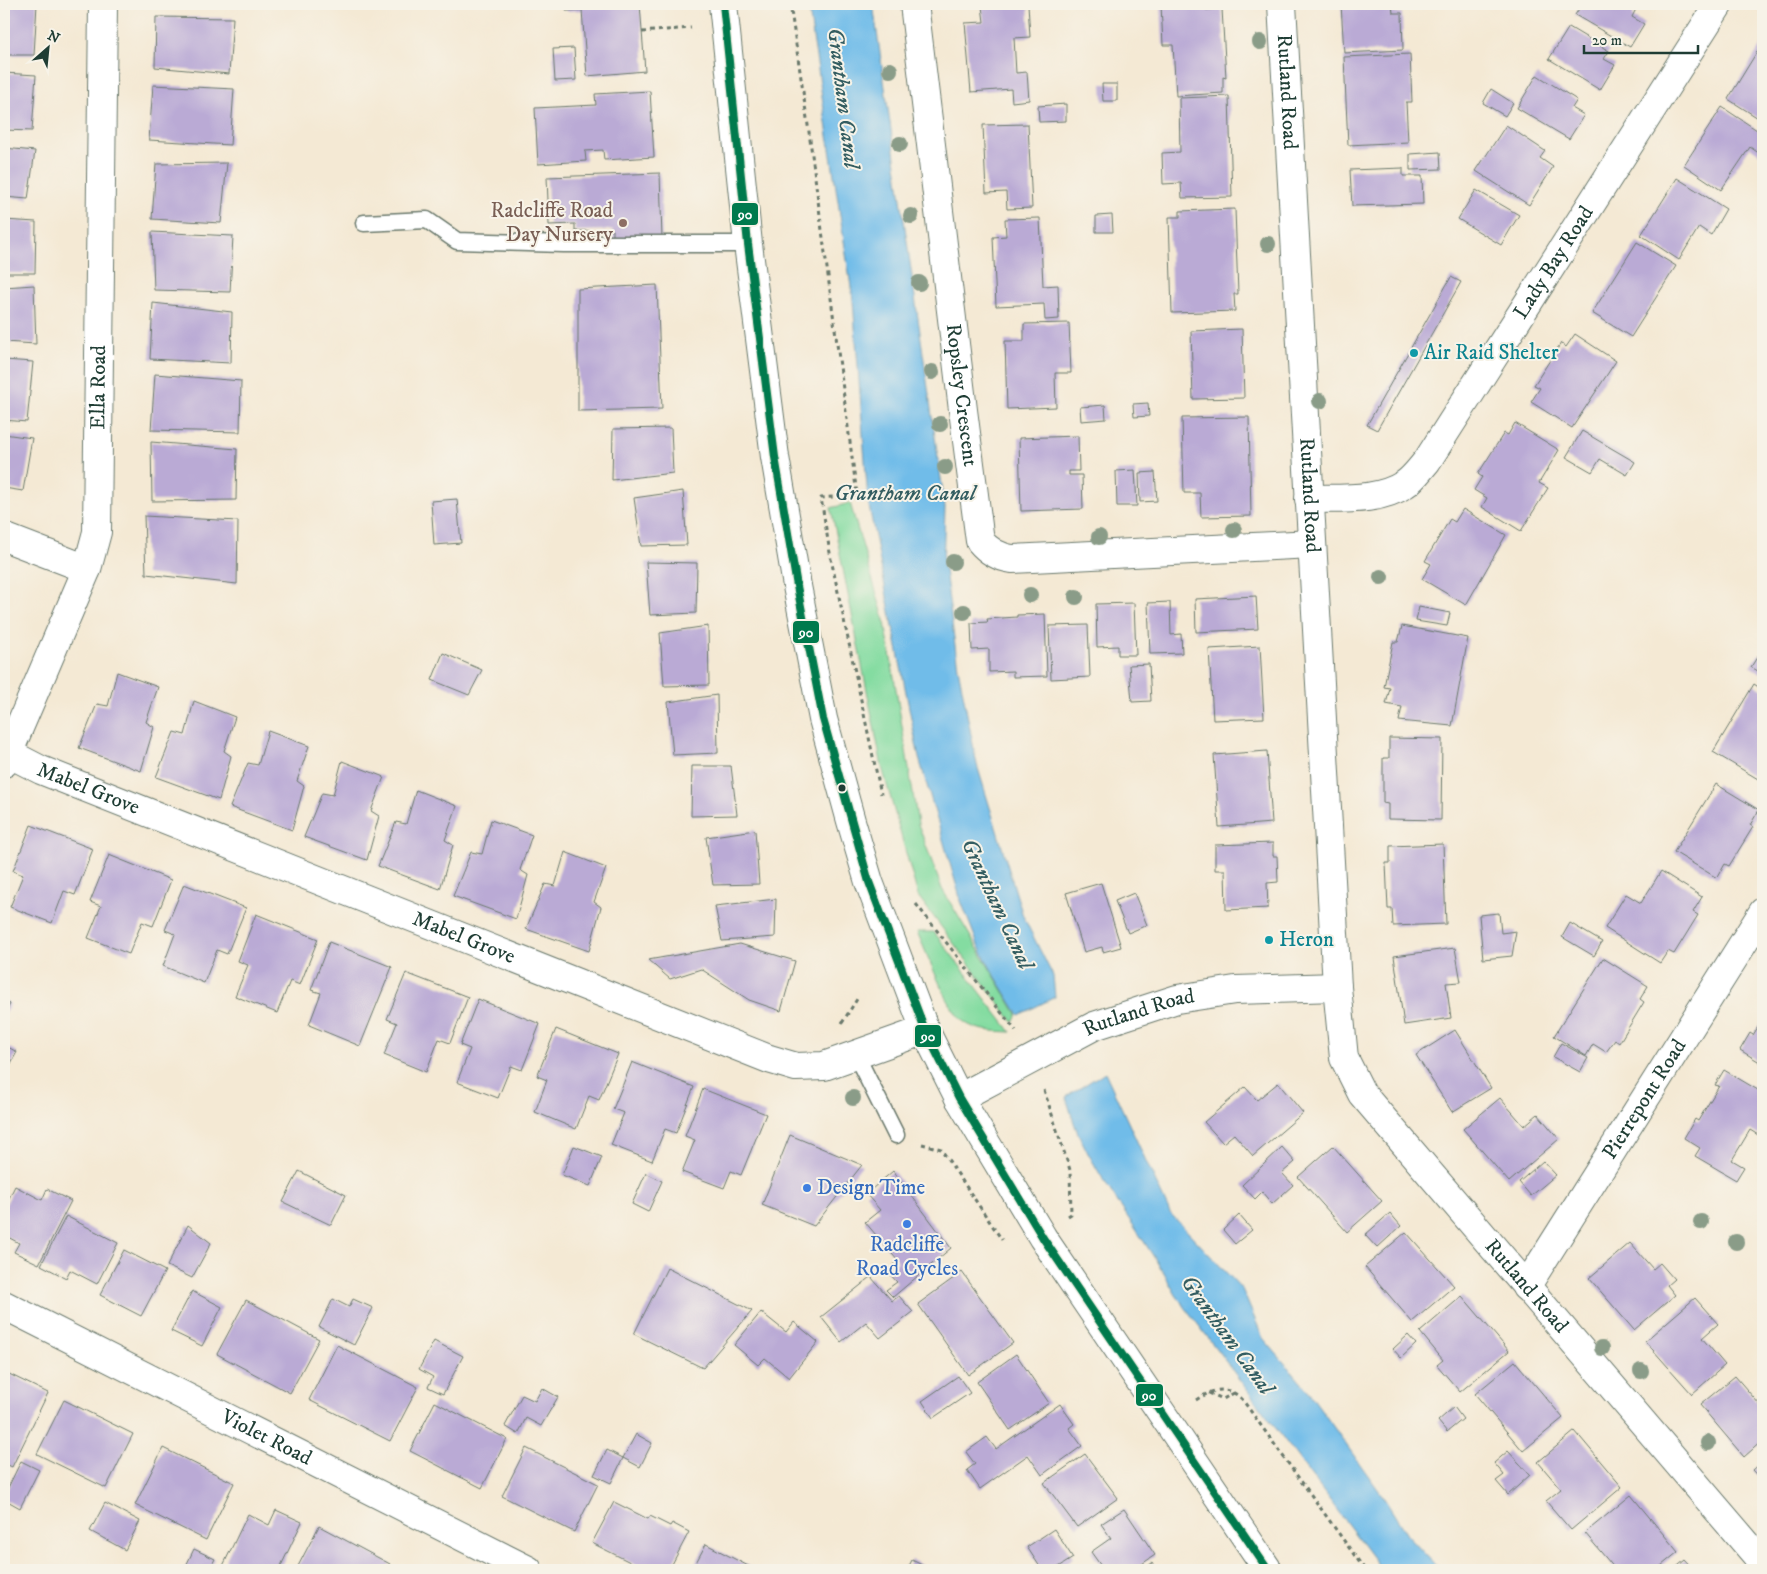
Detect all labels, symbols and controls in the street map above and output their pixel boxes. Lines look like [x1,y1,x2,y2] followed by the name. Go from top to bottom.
[22,22,72,72] north arrow
[1584,22,1698,54] scale bar
[821,26,865,172] water label: Grantham Canal
[44,27,63,48] text: N
[1592,31,1622,50] text: 20 m
[1271,33,1303,151] street label: Rutland Road
[490,198,614,248] place label: Radcliffe Road Day Nursery
[1508,201,1600,324] street label: Lady Bay Road
[731,202,759,226] line badge: 90
[737,206,753,224] text: 90
[617,217,629,229] marker: Radcliffe Road Day Nursery
[940,322,983,468] street label: Ropsley Crescent
[1424,340,1559,366] place label: Air Raid Shelter
[85,344,112,430] street label: Ella Road
[1408,347,1420,359] marker: Air Raid Shelter
[1293,437,1326,554] street label: Rutland Road
[834,480,978,507] water label: Grantham Canal
[792,620,820,644] line badge: 90
[798,624,814,642] text: 90
[33,757,144,821] street label: Mabel Grove
[837,783,847,793] unlabelled marker
[955,834,1040,976] water label: Grantham Canal
[409,906,519,970] street label: Mabel Grove
[1279,927,1334,953] place label: Heron
[1263,934,1275,946] marker: Heron
[1078,983,1197,1043] street label: Rutland Road
[914,1024,942,1048] line badge: 90
[920,1028,936,1046] text: 90
[1597,1034,1692,1164] street label: Pierrepont Road
[817,1175,925,1201] place label: Design Time
[801,1182,813,1194] marker: Design Time
[901,1218,913,1230] marker: Radcliffe Road Cycles
[856,1232,958,1282] place label: Radcliffe Road Cycles
[1479,1234,1574,1339] street label: Rutland Road
[1175,1270,1281,1402] water label: Grantham Canal
[1135,1383,1164,1407] line badge: 90
[1141,1387,1157,1405] text: 90
[216,1403,317,1472] street label: Violet Road

